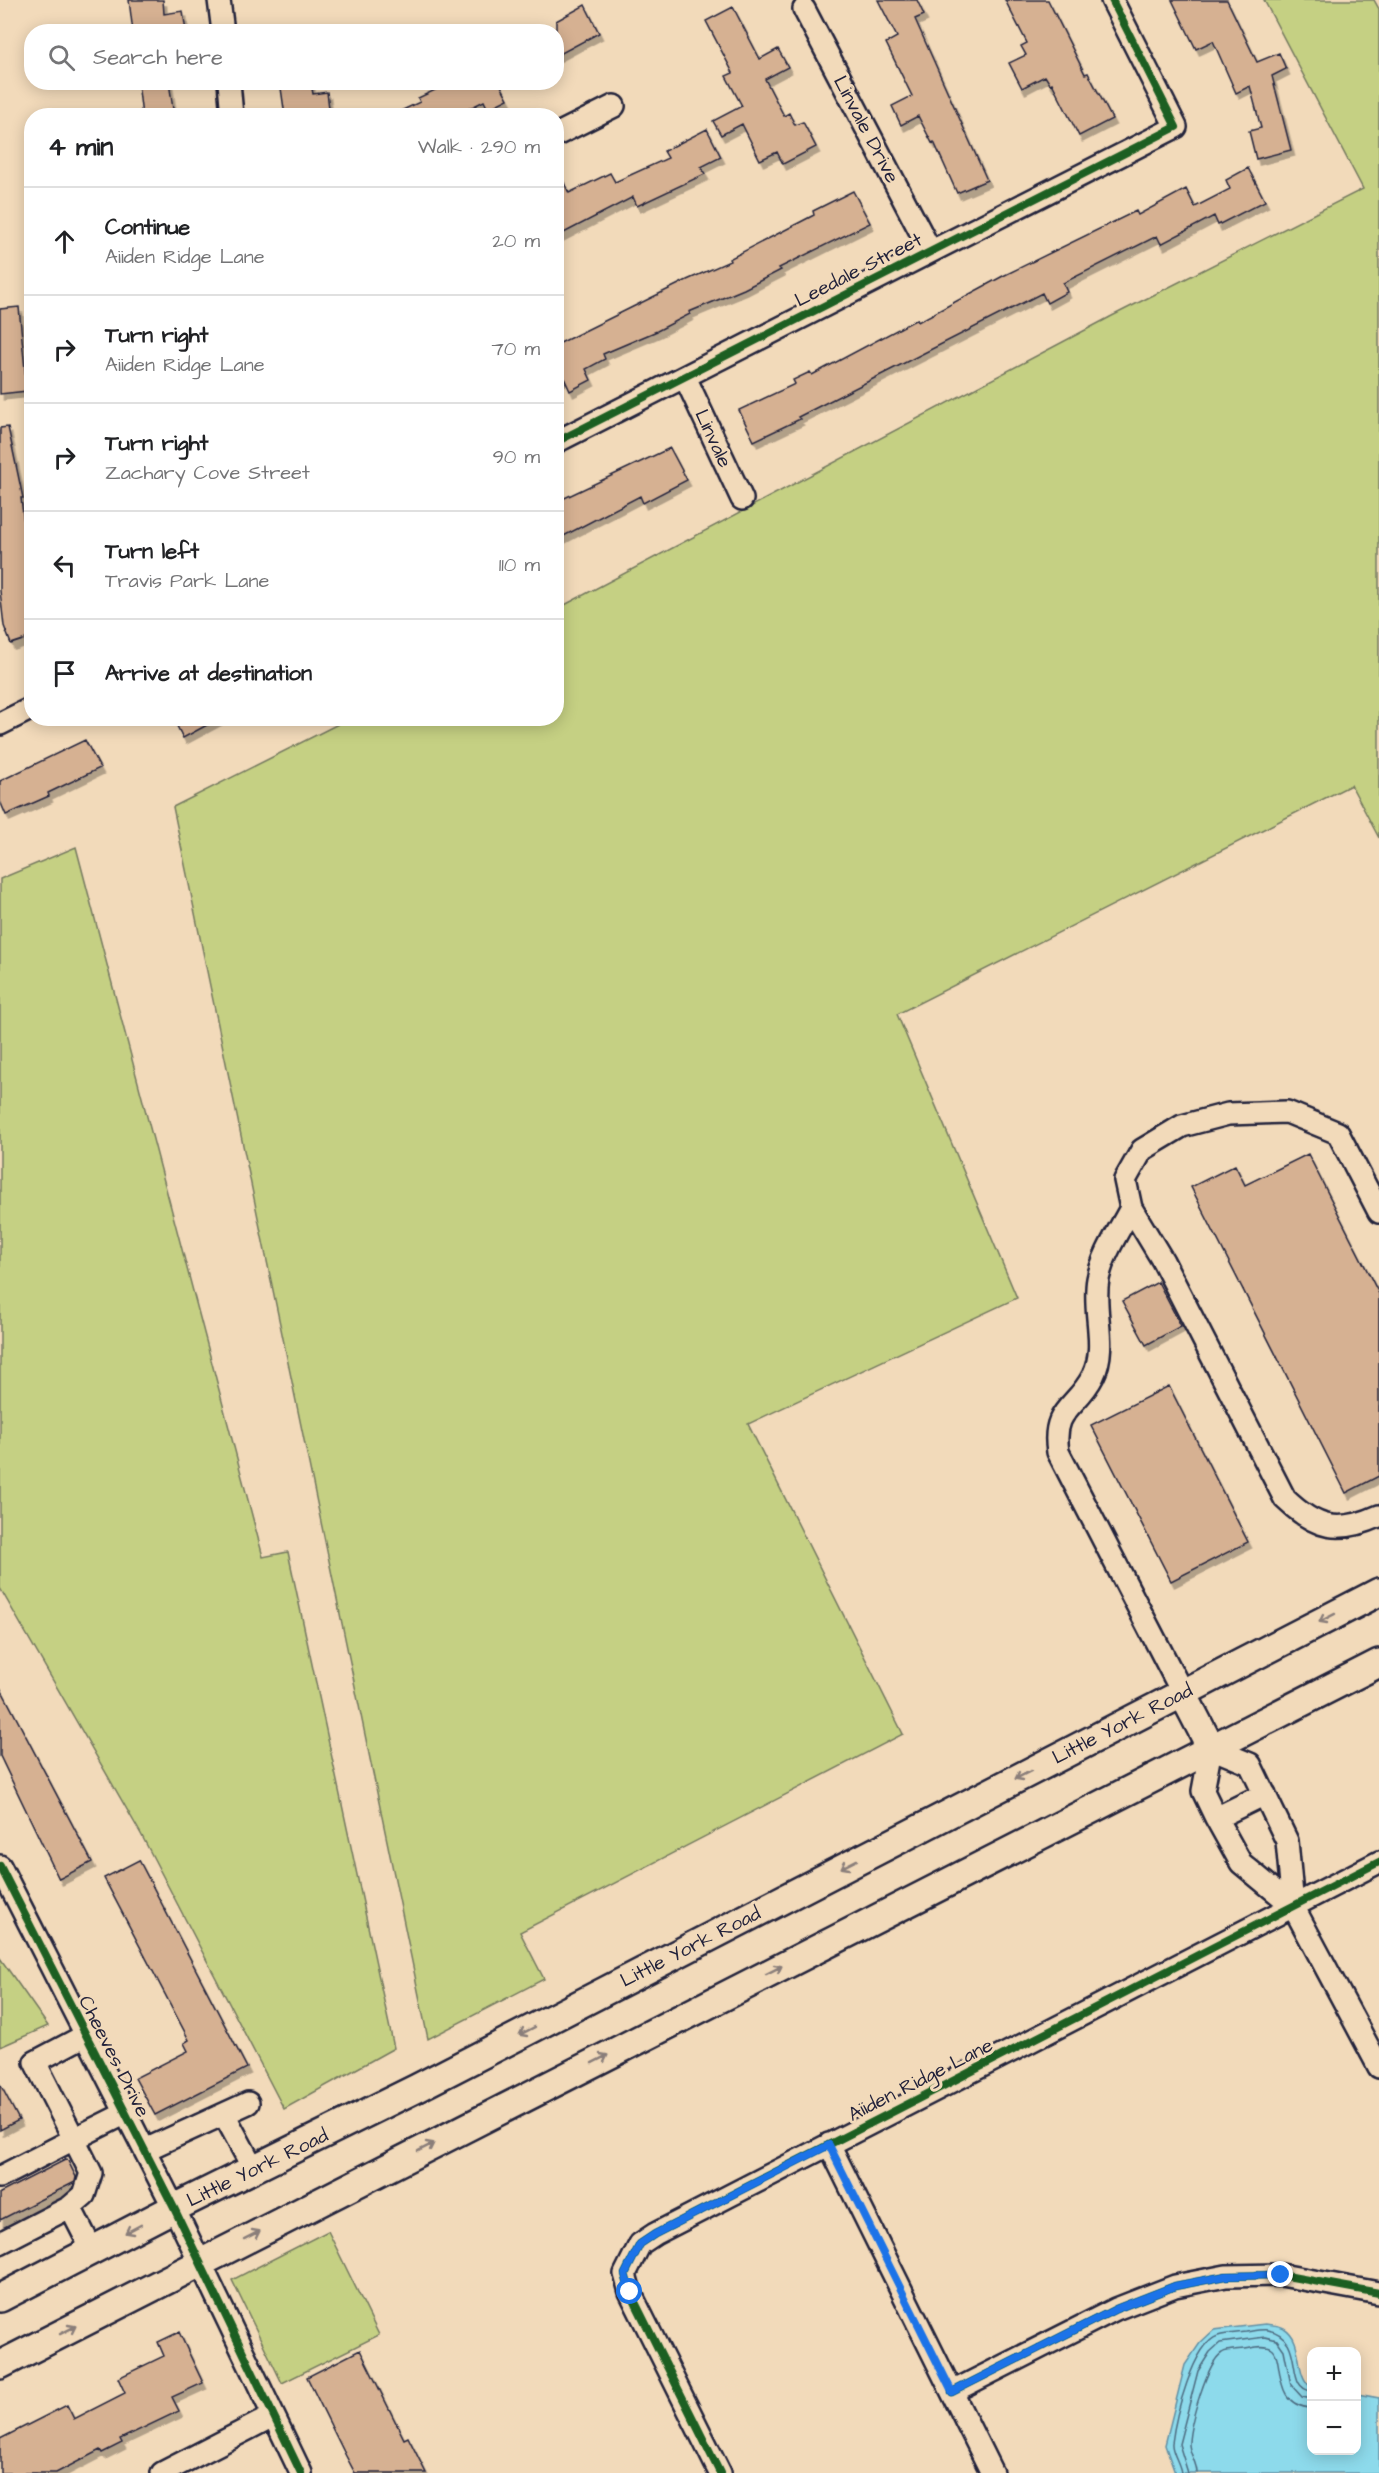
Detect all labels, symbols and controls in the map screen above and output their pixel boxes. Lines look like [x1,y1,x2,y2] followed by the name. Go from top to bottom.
[24,24,564,90] search box
[45,41,78,74] icon: search
[93,42,223,73] text: Search here
[826,71,906,188] street label: Linvale Drive
[48,129,113,165] text: 4 min
[418,133,540,161] text: Walk · 290 m
[105,212,190,243] text: Continue
[48,225,81,258] icon: ahead
[790,226,927,314] street label: Leedale Street
[492,227,540,255] text: 20 m
[105,243,264,271] text: Aiiden Ridge Lane
[105,320,208,351] text: Turn right
[48,333,81,366] icon: right
[492,335,540,363] text: 70 m
[105,351,264,379] text: Aiiden Ridge Lane
[687,405,739,472] street label: Linvale
[105,428,208,459] text: Turn right
[48,441,81,474] icon: right
[492,443,540,471] text: 90 m
[105,459,310,487] text: Zachary Cove Street
[105,536,199,567] text: Turn left
[48,549,81,582] icon: left
[499,551,540,579] text: 110 m
[105,567,269,595] text: Travis Park Lane
[48,657,81,690] icon: arrive
[105,658,312,689] text: Arrive at destination
[1318,1613,1336,1625] one-way arrow
[1047,1676,1198,1771] street label: Little York Road
[1014,1769,1032,1781] one-way arrow
[841,1859,859,1870] one-way arrow
[615,1899,766,1994] street label: Little York Road
[764,1964,782,1976] one-way arrow
[71,1991,157,2122] street label: Cheeves Drive
[519,2025,536,2037] one-way arrow
[843,2031,998,2129] street label: Aiiden Ridge Lane
[590,2052,608,2064] one-way arrow
[182,2122,333,2214] street label: Little York Road
[417,2141,434,2153] one-way arrow
[125,2223,142,2235] one-way arrow
[243,2229,260,2241] one-way arrow
[1267,2261,1293,2287] route end
[616,2278,642,2304] route start
[58,2324,76,2335] one-way arrow
[1307,2347,1361,2455] map controls
[1307,2347,1361,2401] button: +
[1307,2401,1361,2455] button: −

